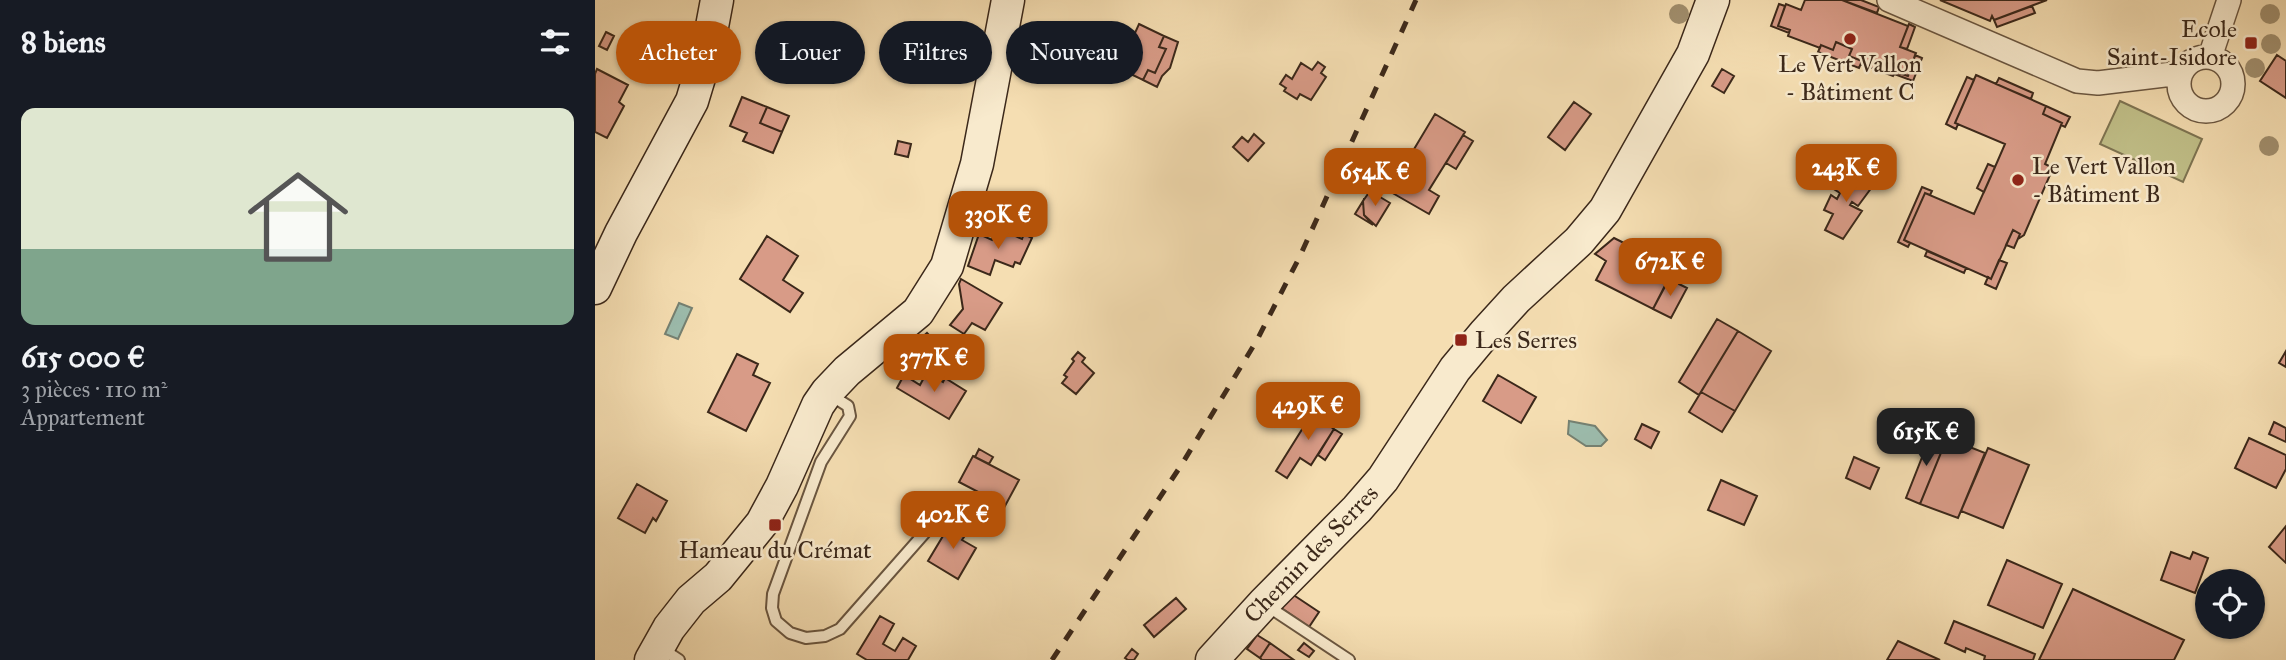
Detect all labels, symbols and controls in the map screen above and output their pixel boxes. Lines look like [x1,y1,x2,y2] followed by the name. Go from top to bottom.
[2107,14,2237,72] place label: Ecole Saint-Isidore
[616,21,741,84] chip: Acheter
[755,21,865,84] chip: Louer
[879,21,992,84] chip: Filtres
[1006,21,1143,84] chip: Nouveau
[536,23,574,61] icon: filters
[21,24,106,60] text: 8 biens
[1842,31,1858,47] marker: Le Vert Vallon - Bâtiment C
[2243,35,2259,51] marker: Ecole Saint-Isidore
[1778,49,1922,107] place label: Le Vert Vallon - Bâtiment C
[1789,144,1903,204] pin: 243K €
[1318,148,1432,208] pin: 654K €
[2032,151,2176,209] place label: Le Vert Vallon - Bâtiment B
[1812,153,1880,181] text: 243K €
[235,154,361,280] icon: home
[1340,157,1410,185] text: 654K €
[2010,172,2026,188] marker: Le Vert Vallon - Bâtiment B
[941,191,1055,251] pin: 330K €
[964,200,1032,228] text: 330K €
[1613,238,1727,298] pin: 672K €
[1635,247,1705,275] text: 672K €
[1475,325,1577,355] place label: Les Serres
[1453,332,1469,348] marker: Les Serres
[877,334,991,394] pin: 377K €
[21,339,145,375] text: 615 000 €
[900,343,968,371] text: 377K €
[21,375,167,403] text: 3 pièces · 110 m²
[1251,382,1365,442] pin: 429K €
[1272,391,1344,419] text: 429K €
[21,403,145,431] text: Appartement
[1869,408,1983,468] pin: 615K €
[1893,417,1959,445] text: 615K €
[1237,479,1385,629] street label: Chemin des Serres
[896,491,1010,551] pin: 402K €
[917,500,989,528] text: 402K €
[767,517,783,533] marker: Hameau du Crémat
[678,535,872,565] place label: Hameau du Crémat
[2195,569,2265,639] map controls
[2195,569,2265,639] button: locate

